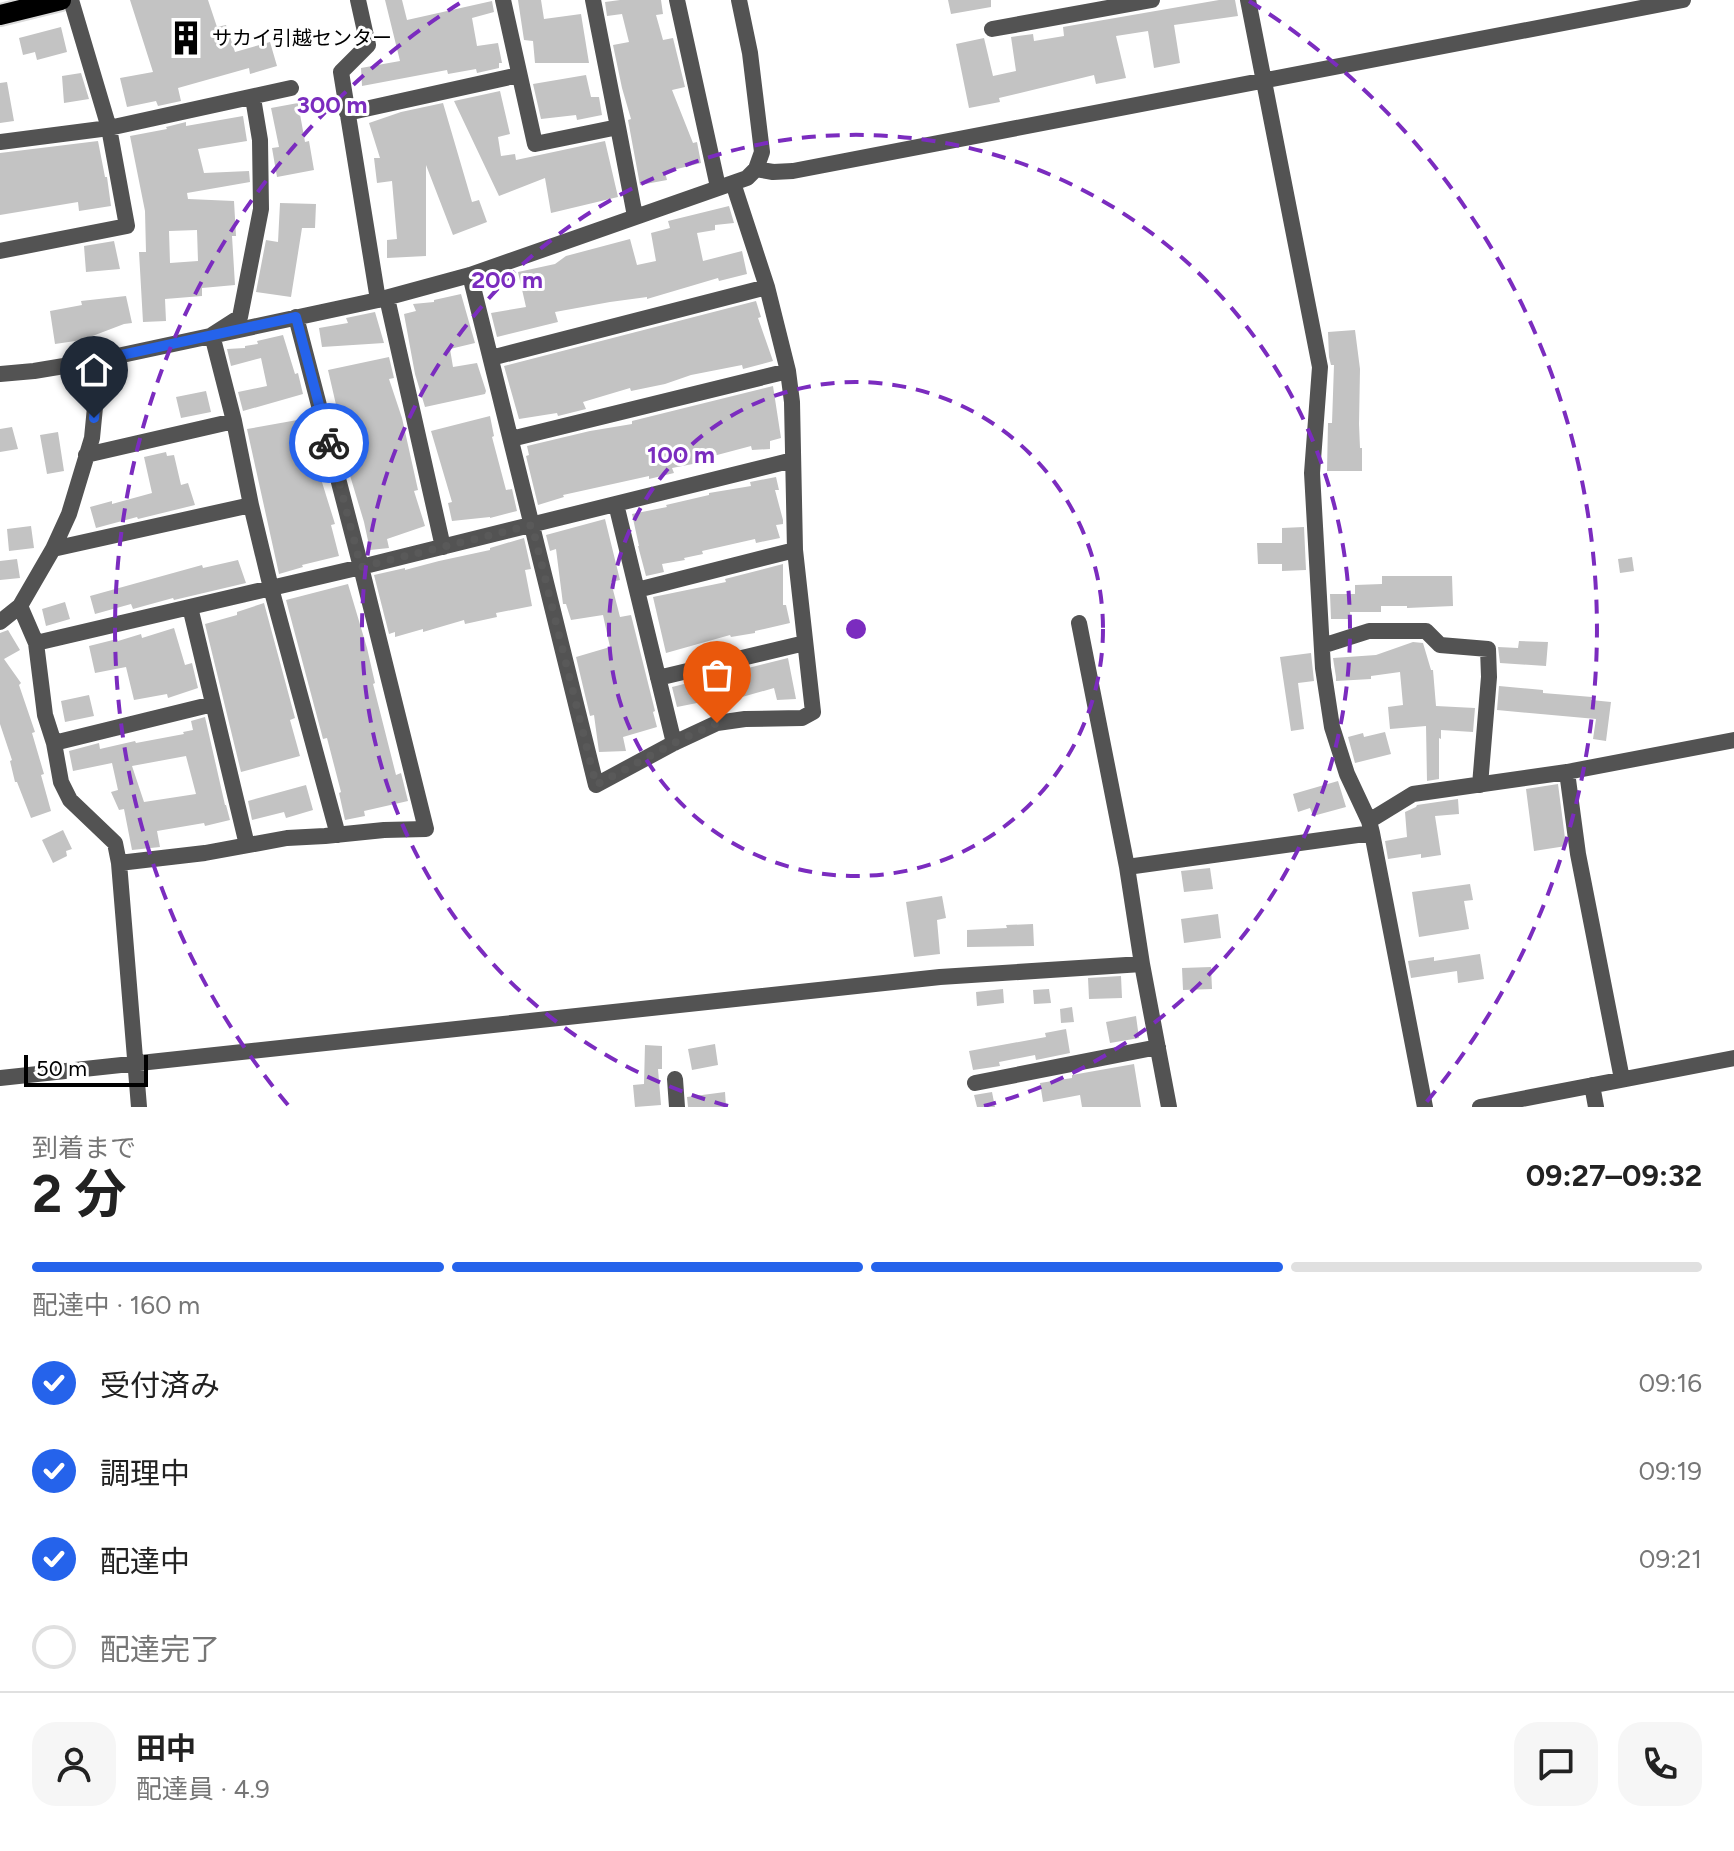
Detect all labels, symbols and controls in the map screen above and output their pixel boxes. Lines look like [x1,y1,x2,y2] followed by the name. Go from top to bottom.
[167,19,205,57] building icon: サカイ引越センター
[212,26,392,50] place label: サカイ引越センター
[296,90,368,119] text: 300 m
[471,265,543,294] text: 200 m
[60,336,128,418] pin
[72,348,116,392] icon: home
[289,403,369,483] courier
[307,421,351,465] icon: bike
[647,440,715,469] text: 100 m
[842,615,870,643] centre of rings
[683,641,751,723] pin
[695,653,739,697] icon: bag
[24,1051,148,1087] scale bar
[36,1055,87,1082] text: 50 m
[32,1132,136,1164] text: 到着まで
[1526,1157,1702,1194] text: 09:27–09:32
[32,1163,126,1225] text: 2 分
[32,1289,200,1321] text: 配達中 · 160 m
[32,1361,76,1405] icon: check
[100,1367,220,1404] text: 受付済み
[1639,1367,1702,1399] text: 09:16
[32,1449,76,1493] icon: check
[100,1455,190,1492] text: 調理中
[1639,1455,1702,1487] text: 09:19
[32,1537,76,1581] icon: check
[100,1543,190,1580] text: 配達中
[1639,1543,1702,1575] text: 09:21
[100,1631,220,1668] text: 配達完了
[32,1722,116,1806] button: person
[1514,1722,1598,1806] button: chat
[1618,1722,1702,1806] button: phone
[136,1730,196,1767] text: 田中
[136,1773,270,1805] text: 配達員 · 4.9

